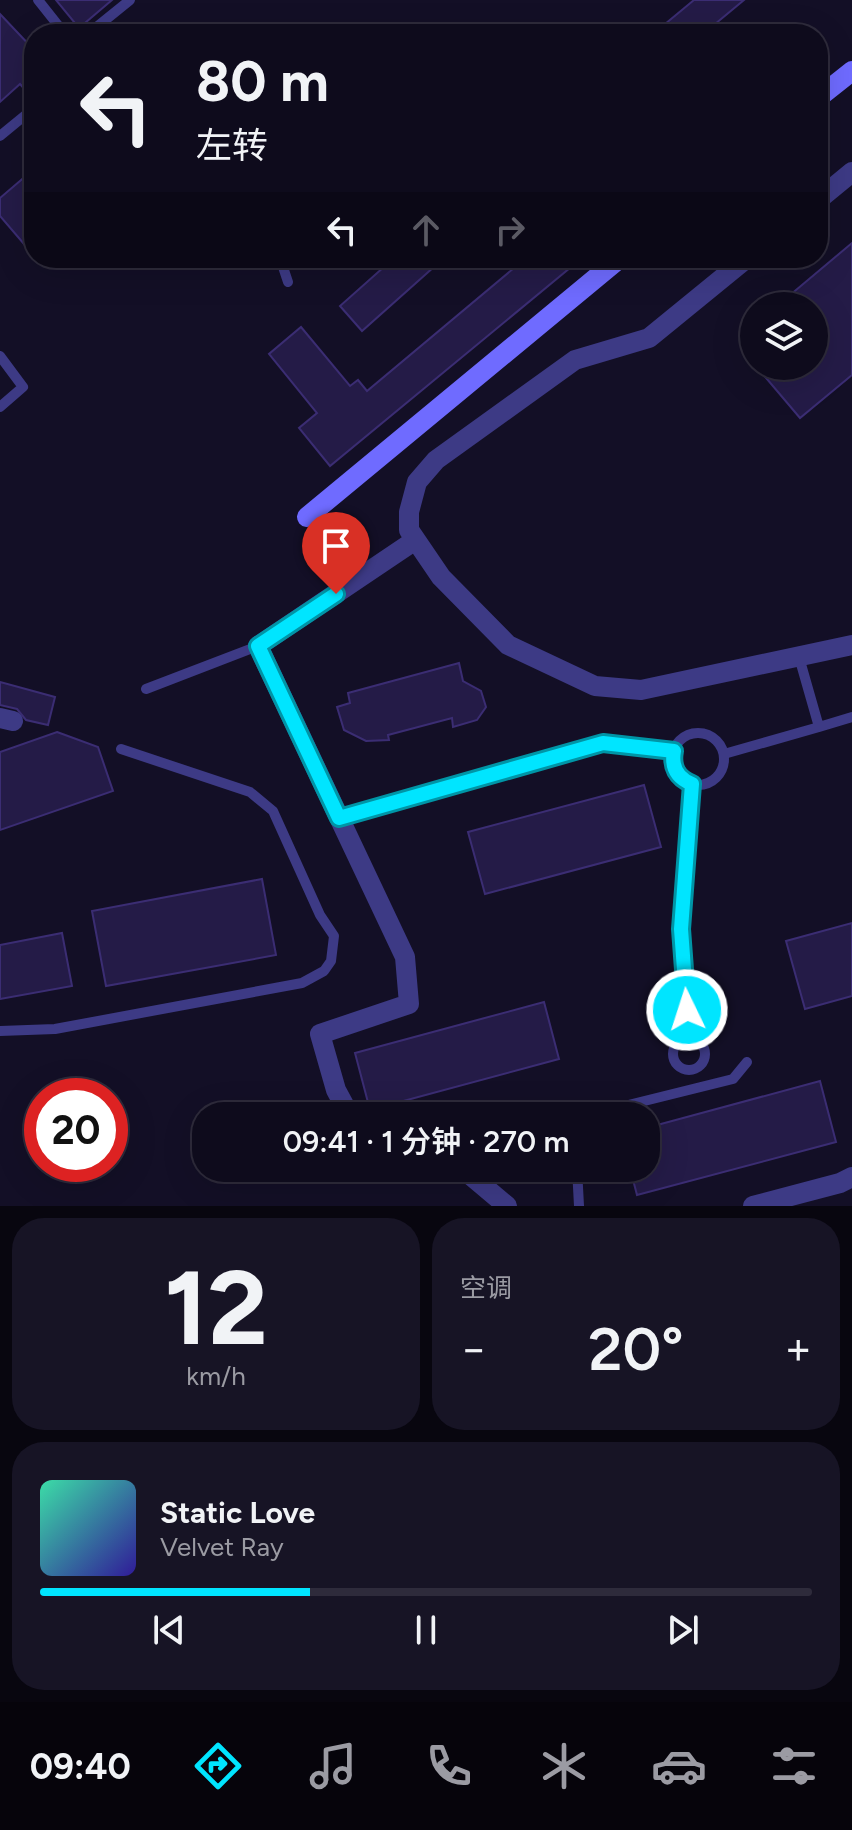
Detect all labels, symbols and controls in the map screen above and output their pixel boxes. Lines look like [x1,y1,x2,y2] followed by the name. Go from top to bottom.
[196,48,329,115] text: 80 m
[64,56,168,160] icon: left
[196,124,268,167] text: 左转
[320,208,364,252] icon: left
[404,208,448,252] icon: ahead
[488,208,532,252] icon: right
[740,292,828,380] map controls
[740,292,828,380] button: layers
[302,512,370,594] pin
[314,524,358,568] icon: arrive
[645,968,729,1052] position arrow
[24,1078,128,1182] speed limit sign: 20
[283,1123,569,1160] text: 09:41 · 1 分钟 · 270 m
[164,1245,268,1370] text: 12
[460,1272,512,1304] text: 空调
[588,1313,684,1385] text: 20°
[460,1322,487,1375] text: −
[785,1322,812,1375] text: +
[186,1360,246,1392] text: km/h
[160,1494,315,1531] text: Static Love
[160,1531,284,1563] text: Velvet Ray
[147,1608,191,1652] icon: previous
[404,1608,448,1652] icon: pause
[661,1608,705,1652] icon: next
[190,1738,246,1794] icon: directions
[305,1738,361,1794] icon: music
[421,1738,477,1794] icon: phone
[536,1738,592,1794] icon: climate
[651,1738,707,1794] icon: car
[766,1738,822,1794] icon: filters
[30,1745,131,1788] text: 09:40

